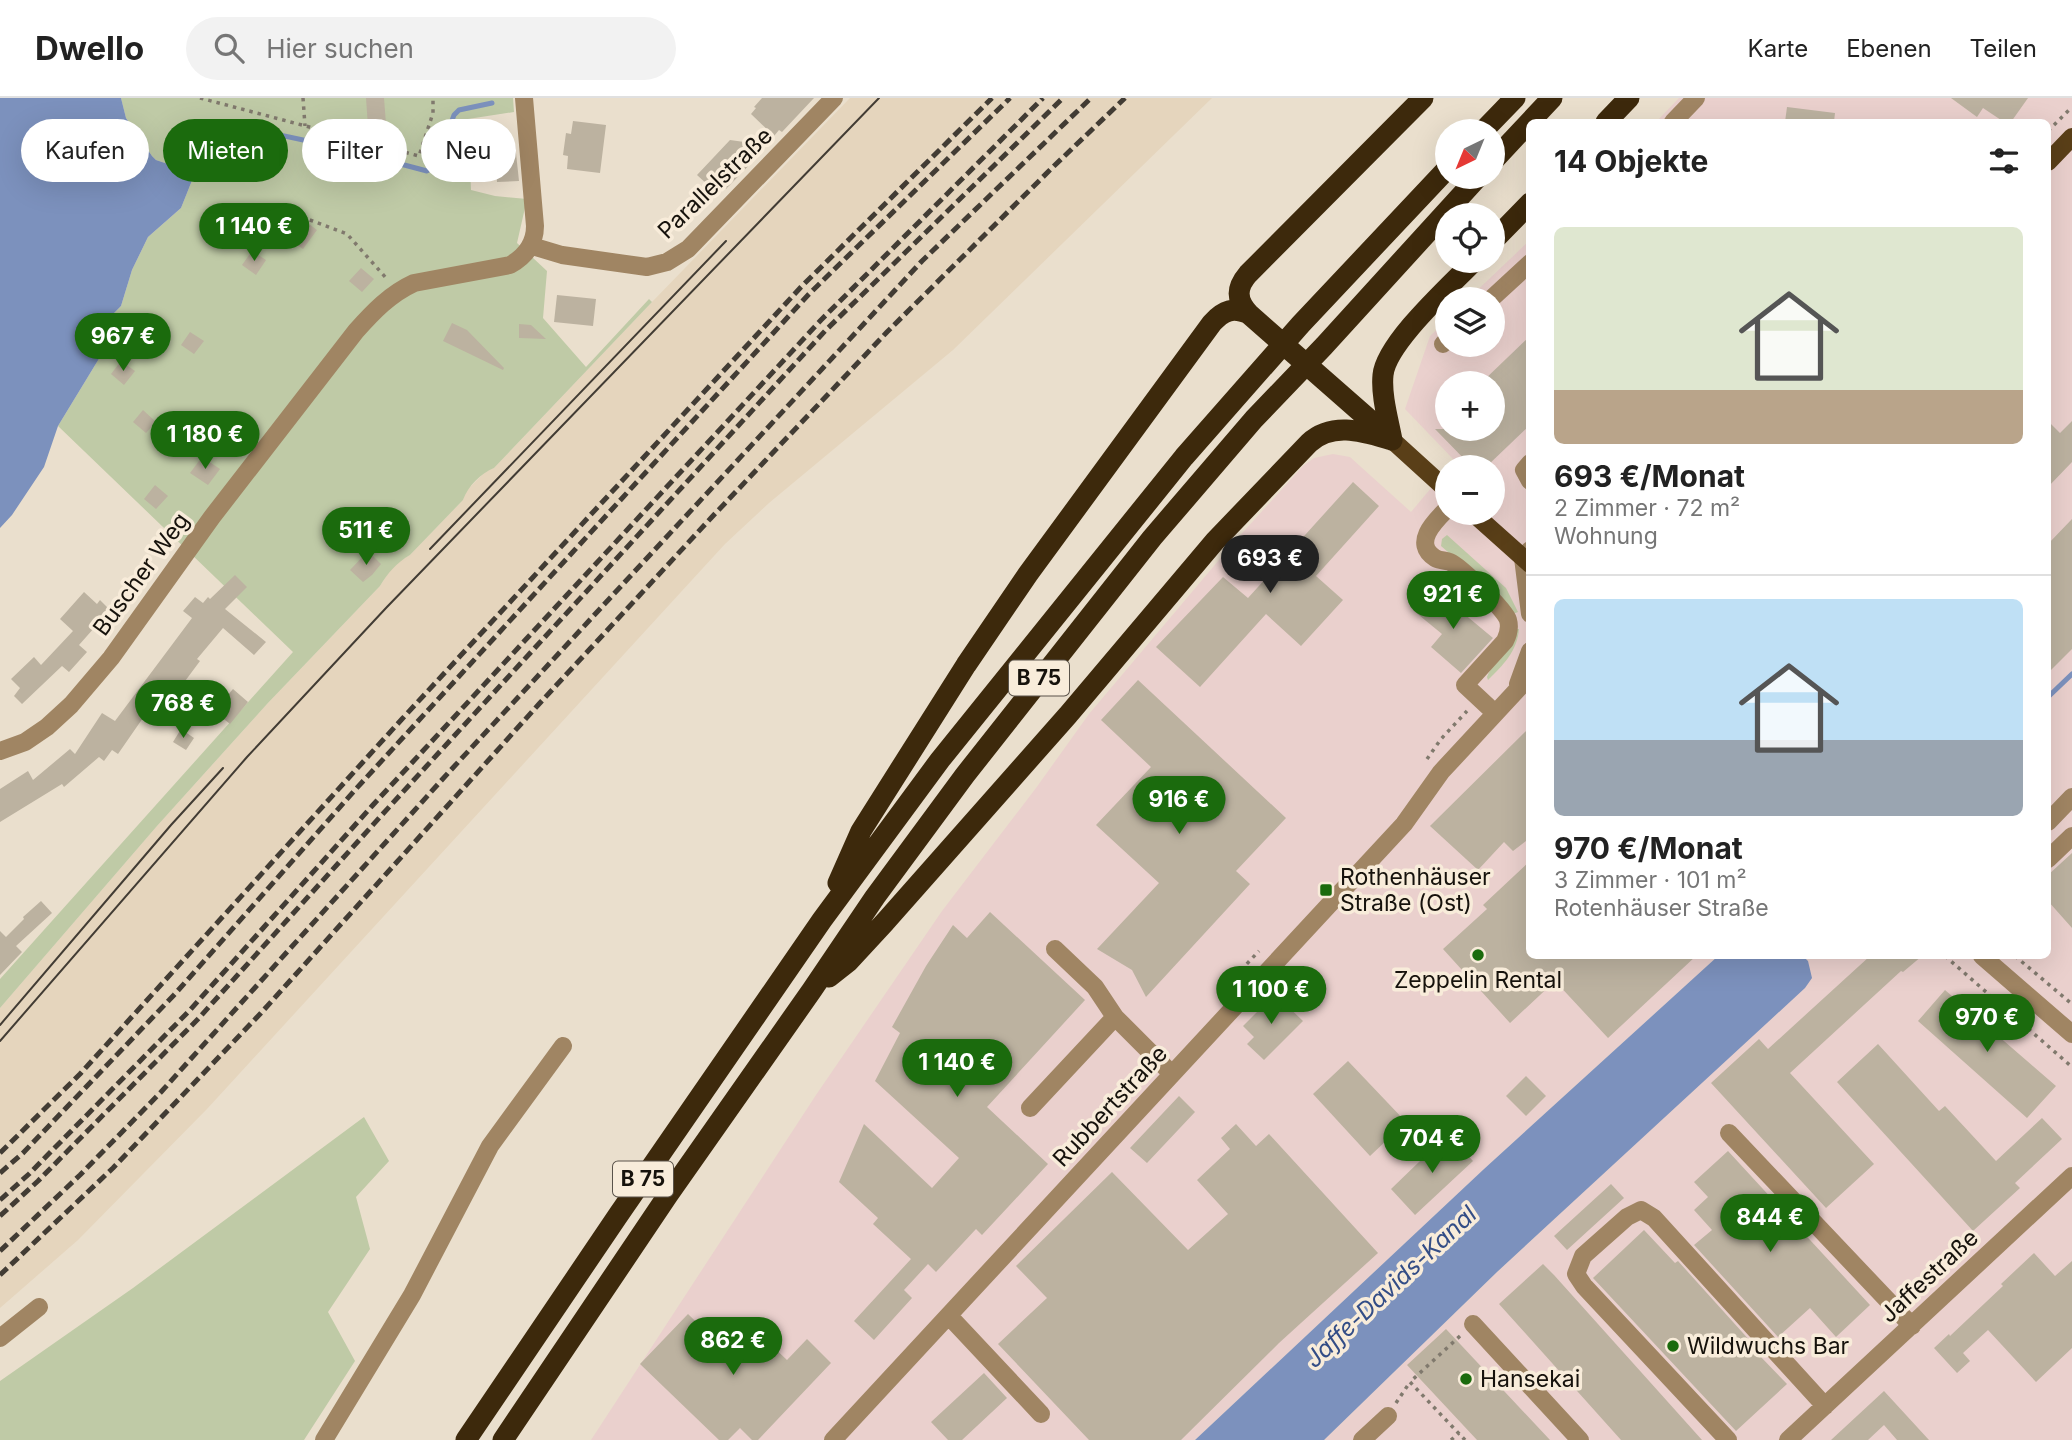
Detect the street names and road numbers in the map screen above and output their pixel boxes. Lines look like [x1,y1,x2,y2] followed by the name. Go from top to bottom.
[652,121,778,245] street label: Parallelstraße
[87,507,195,641] street label: Buscher Weg
[1009,660,1069,696] road number: B 75
[1047,1040,1173,1172] street label: Rubbertstraße
[613,1162,673,1196] road number: B 75
[1874,1224,1984,1328] street label: Jaffestraße

